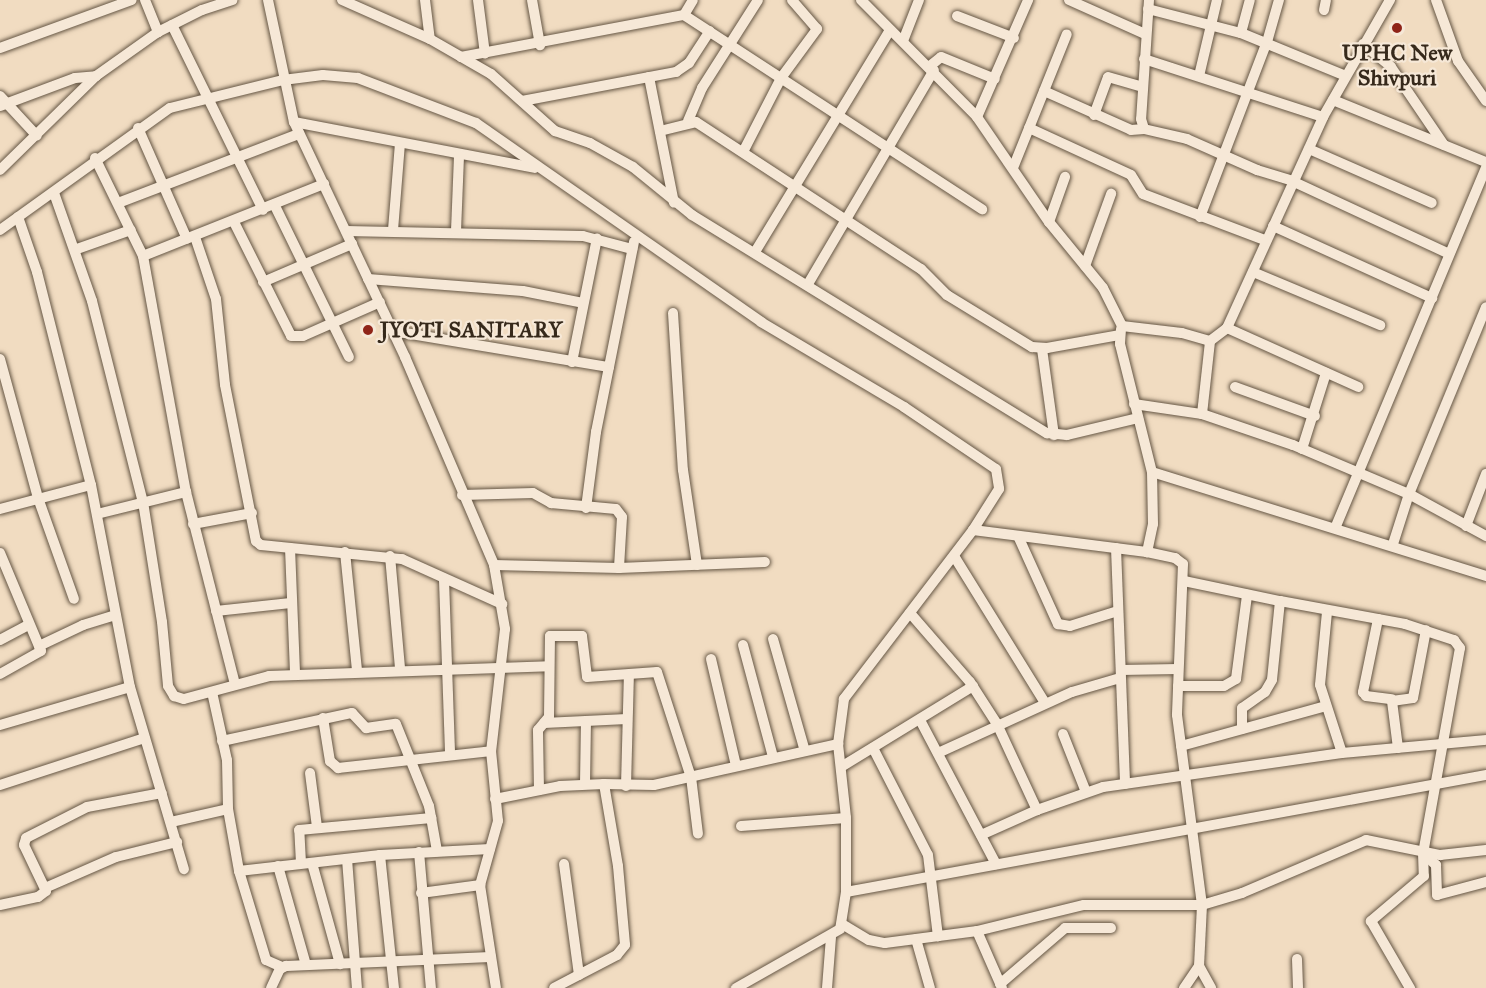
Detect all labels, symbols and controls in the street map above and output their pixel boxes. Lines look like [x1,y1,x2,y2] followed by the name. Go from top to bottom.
[1388,19,1406,37] marker: UPHC New Shivpuri
[1342,39,1452,90] place label: UPHC New Shivpuri
[380,317,563,343] place label: JYOTI SANITARY
[361,323,375,337] marker: JYOTI SANITARY

